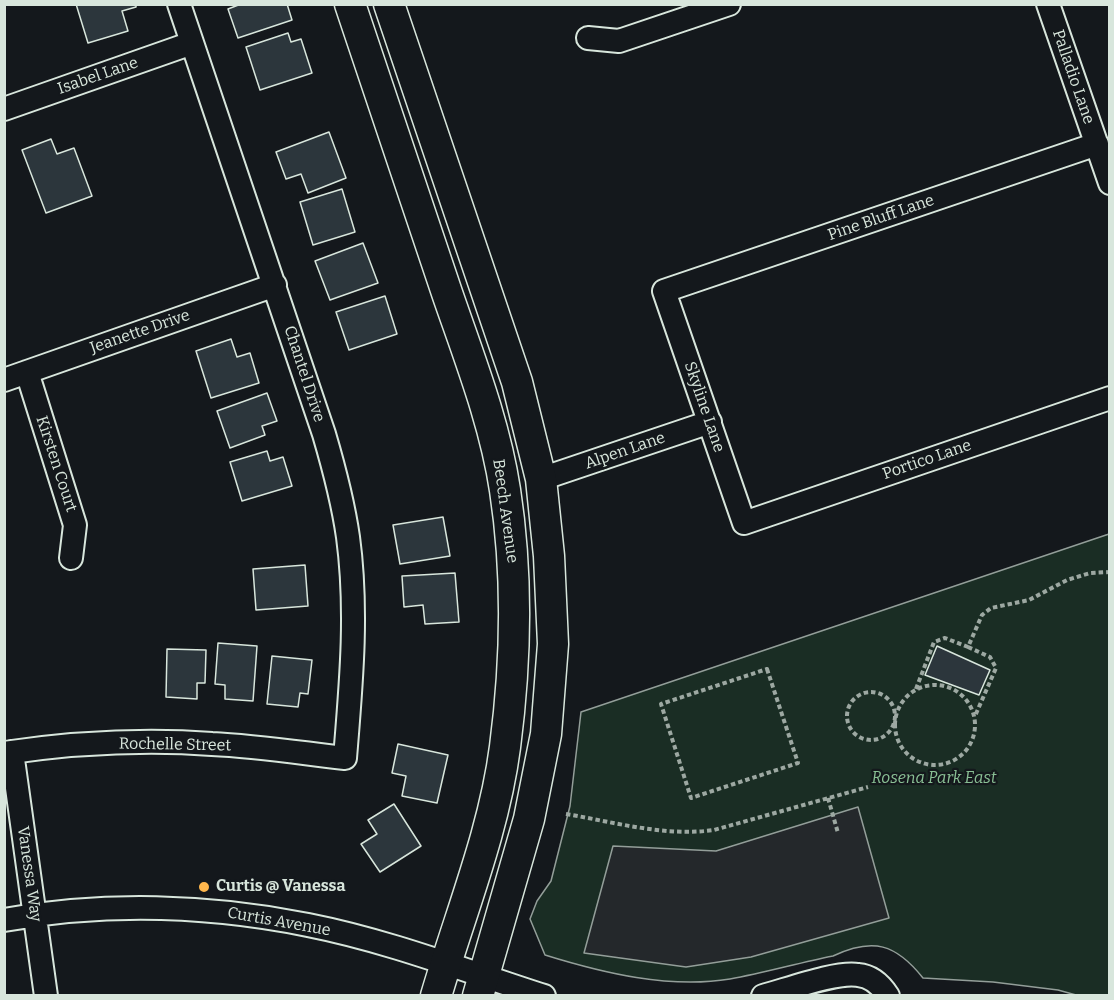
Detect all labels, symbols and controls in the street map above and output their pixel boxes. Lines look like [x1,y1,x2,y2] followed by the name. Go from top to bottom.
[1048,27,1098,127] street label: Palladio Lane
[55,53,141,99] street label: Isabel Lane
[825,191,937,245] street label: Pine Bluff Lane
[88,306,192,358] street label: Jeanette Drive
[279,323,329,425] street label: Chantel Drive
[680,359,728,455] street label: Skyline Lane
[31,414,81,514] street label: Kirsten Court
[582,428,668,474] street label: Alpen Lane
[880,436,974,484] street label: Portico Lane
[488,458,522,564] street label: Beech Avenue
[119,734,231,756] street label: Rochelle Street
[871,769,997,789] park label: Rosena Park East
[13,825,45,923] street label: Vanessa Way
[216,877,345,897] place label: Curtis @ Vanessa
[197,880,211,894] marker: Curtis @ Vanessa
[226,903,332,941] street label: Curtis Avenue

